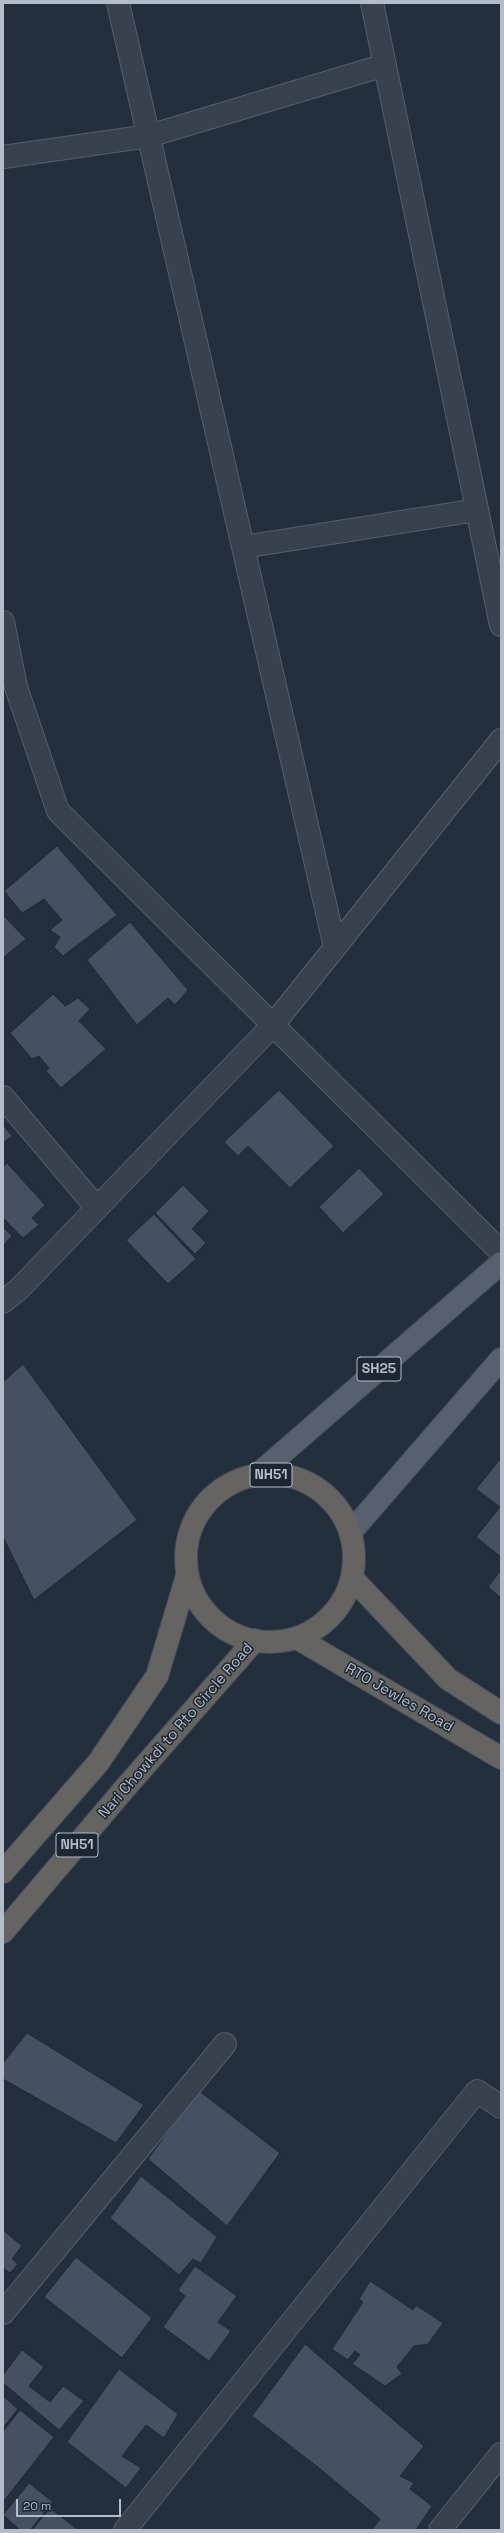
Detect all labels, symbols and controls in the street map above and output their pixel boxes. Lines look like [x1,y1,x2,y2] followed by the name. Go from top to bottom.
[357,1357,401,1381] road number: SH25
[250,1463,292,1487] road number: NH51
[95,1640,257,1822] street label: Nari Chowkdi to Rto Circle Road
[342,1660,456,1736] street label: RTO Jewles Road
[56,1833,98,1857] road number: NH51
[18,2491,123,2517] scale bar
[23,2498,51,2514] text: 20 m

